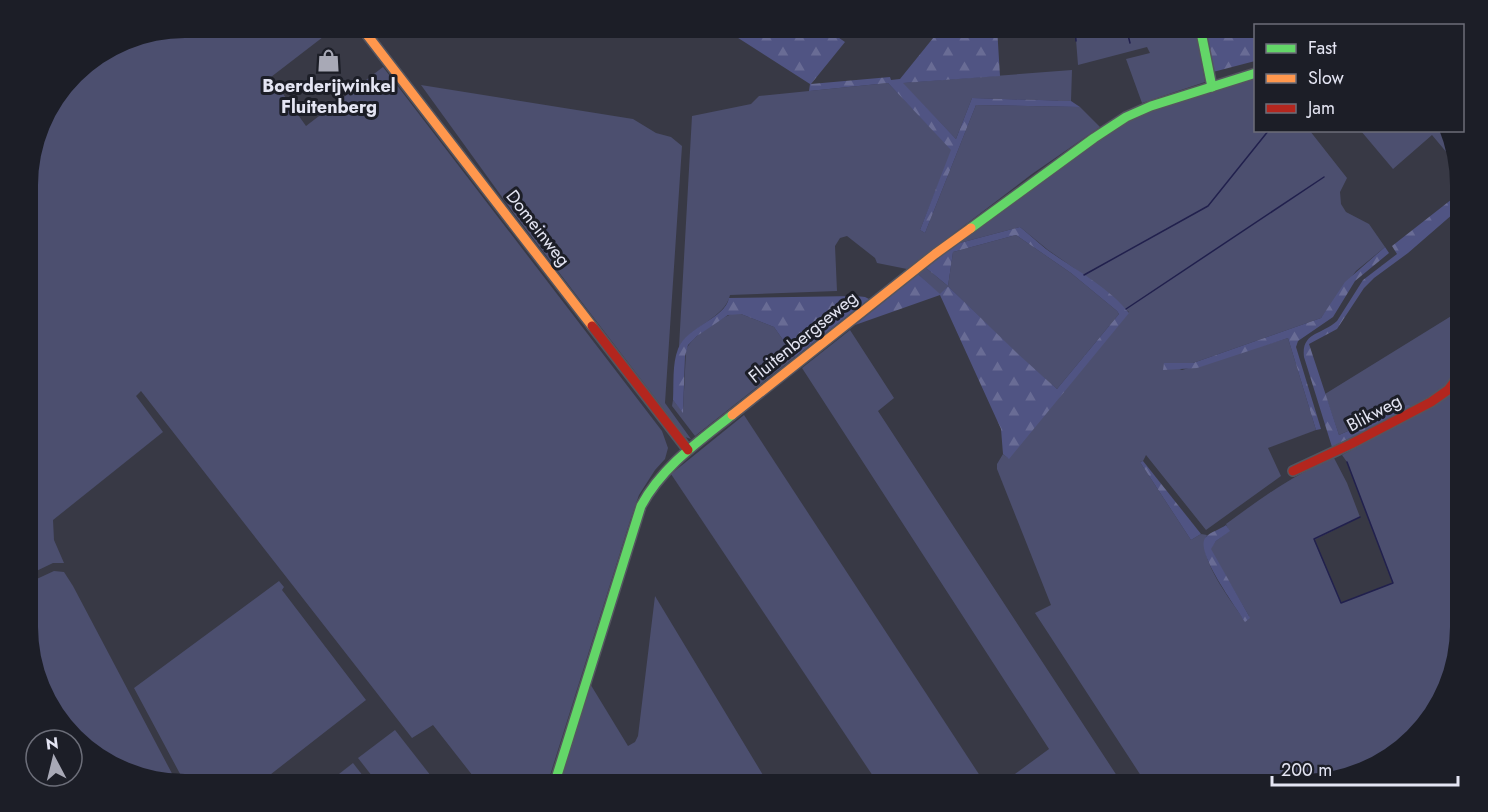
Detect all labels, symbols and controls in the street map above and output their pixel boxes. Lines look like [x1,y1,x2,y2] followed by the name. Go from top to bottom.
[1254,24,1464,132] legend
[1308,35,1337,61] text: Fast
[316,47,342,73] shop icon: Boerderijwinkel Fluitenberg
[1308,65,1345,91] text: Slow
[262,73,396,120] place label: Boerderijwinkel Fluitenberg
[1306,95,1335,121] text: Jam
[500,184,576,272] street label: Domeinweg
[743,285,863,389] street label: Fluitenbergseweg
[1342,388,1406,438] street label: Blikweg
[24,728,84,788] north arrow
[45,731,60,756] text: N
[1272,749,1458,787] scale bar
[1281,757,1332,783] text: 200 m

